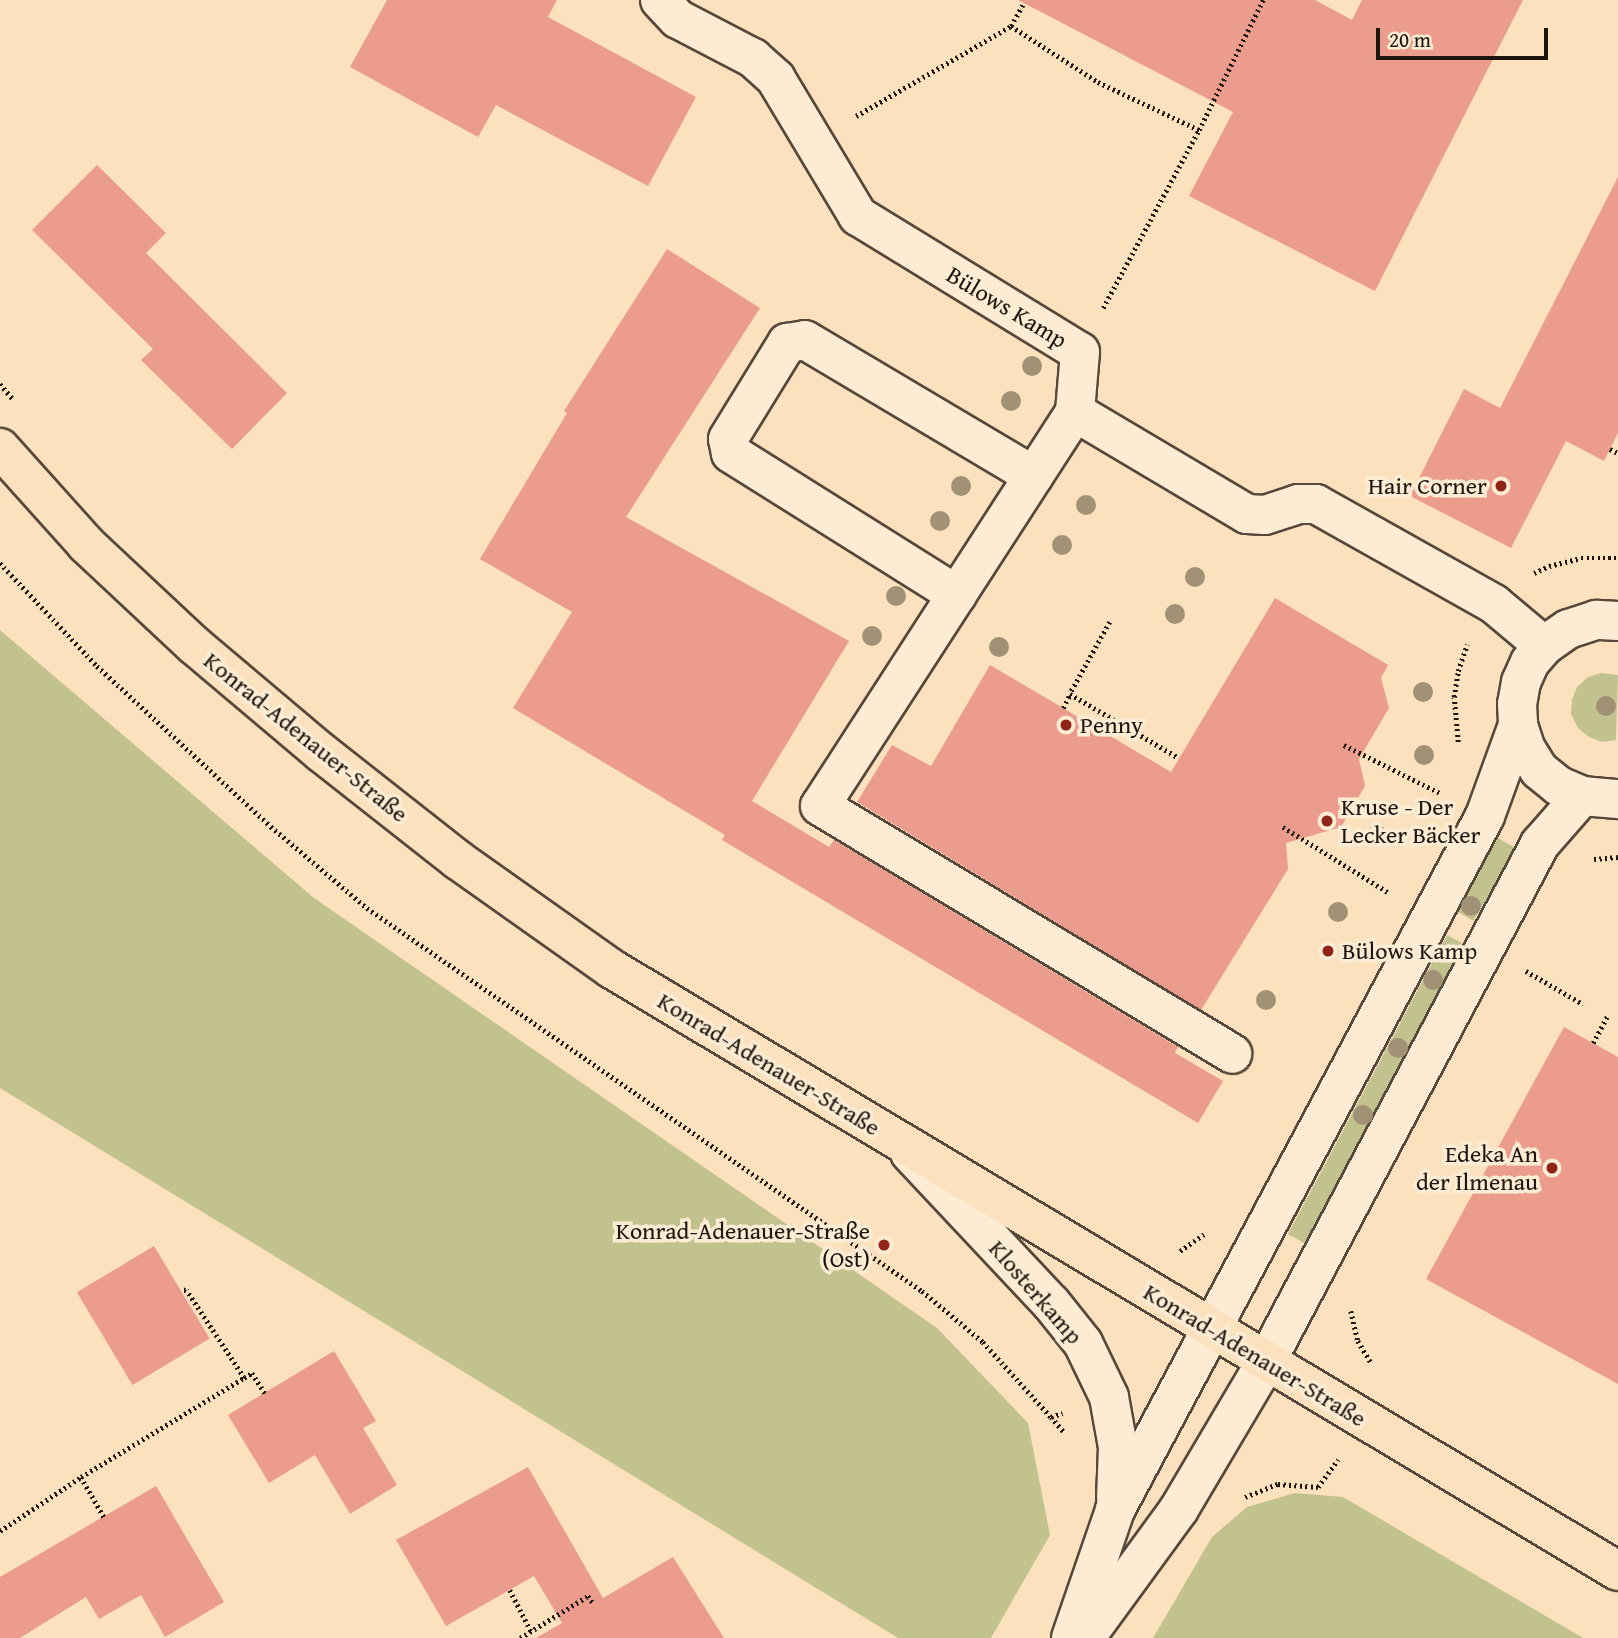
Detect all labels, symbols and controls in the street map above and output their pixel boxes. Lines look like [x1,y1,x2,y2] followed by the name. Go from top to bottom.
[1380,14,1552,58] scale bar
[1389,24,1431,55] text: 20 m
[942,260,1072,354] street label: Bülows Kamp
[1368,472,1487,500] place label: Hair Corner
[1493,478,1509,494] marker: Hair Corner
[198,646,414,828] street label: Konrad-Adenauer-Straße
[1080,711,1143,739] place label: Penny
[1058,717,1074,733] marker: Penny
[1341,793,1480,849] place label: Kruse - Der Lecker Bäcker
[1319,813,1335,829] marker: Kruse - Der Lecker Bäcker
[1342,937,1477,965] place label: Bülows Kamp
[1320,943,1336,959] marker: Bülows Kamp
[653,986,885,1142] street label: Konrad-Adenauer-Straße
[1416,1140,1538,1196] place label: Edeka An der Ilmenau
[1544,1160,1560,1176] marker: Edeka An der Ilmenau
[616,1217,870,1273] place label: Konrad-Adenauer-Straße (Ost)
[983,1234,1089,1350] street label: Klosterkamp
[876,1237,892,1253] marker: Konrad-Adenauer-Straße (Ost)
[1139,1277,1371,1433] street label: Konrad-Adenauer-Straße

